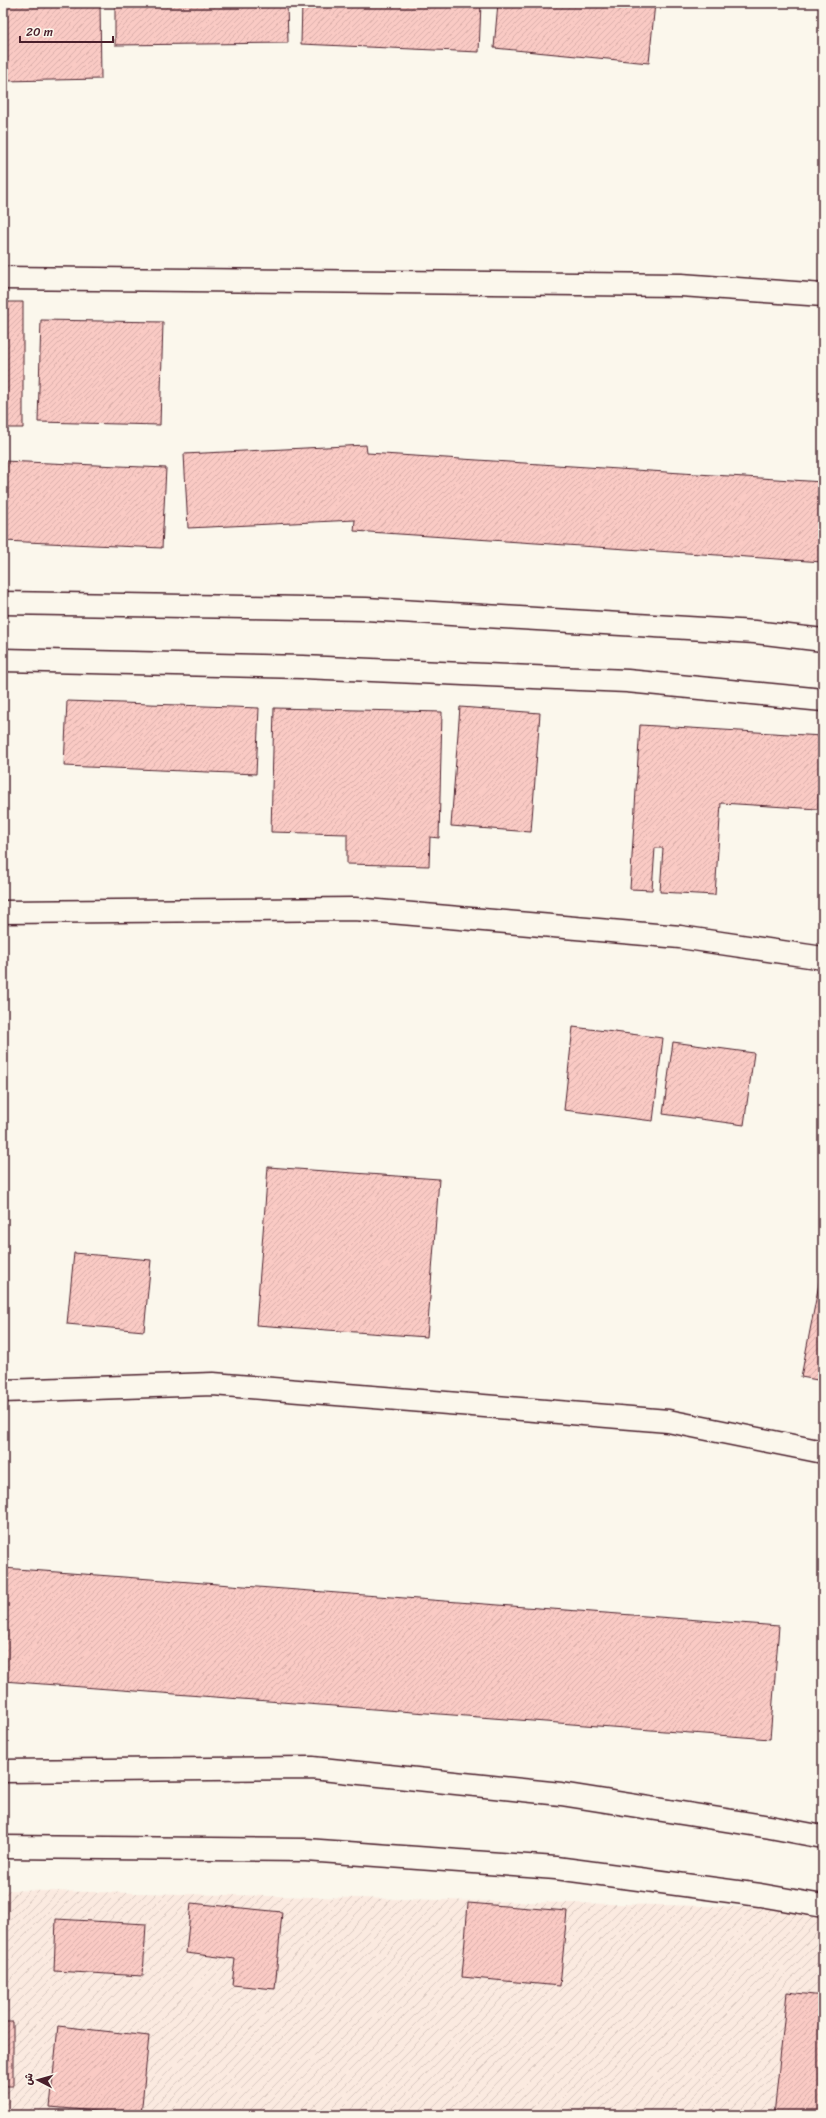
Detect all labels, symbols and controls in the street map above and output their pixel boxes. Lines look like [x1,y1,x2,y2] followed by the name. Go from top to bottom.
[20,18,113,44] scale bar
[26,21,53,43] text: 20 m
[18,2060,58,2100] north arrow
[18,2072,39,2086] text: ش

